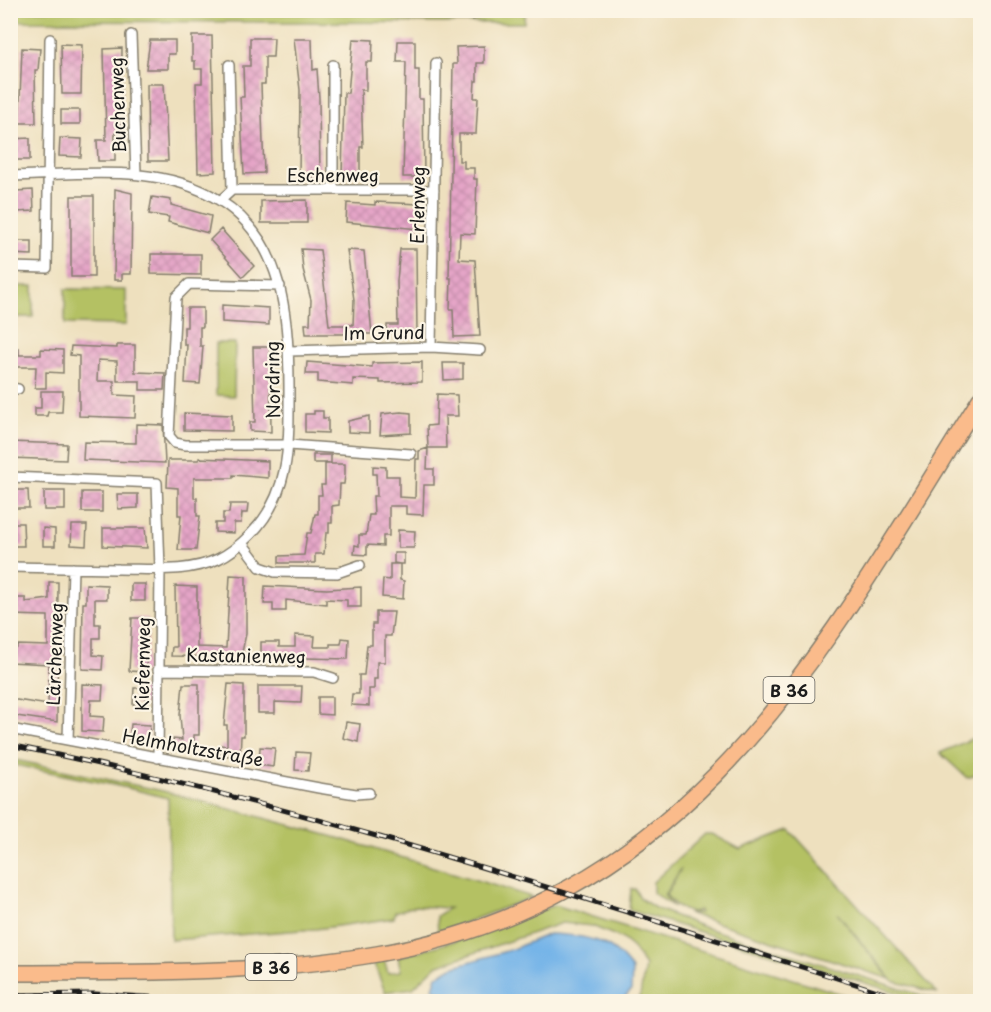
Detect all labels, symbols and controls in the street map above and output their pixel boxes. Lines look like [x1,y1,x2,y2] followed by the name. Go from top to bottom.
[102,56,132,154] street label: Buchenweg
[287,161,379,188] street label: Eschenweg
[403,166,431,244] street label: Erlenweg
[343,318,425,346] street label: Im Grund
[258,341,286,419] street label: Nordring
[39,602,69,706] street label: Lärchenweg
[128,617,156,711] street label: Kiefernweg
[186,640,306,670] street label: Kastanienweg
[764,677,814,703] road number: B 36
[120,721,266,773] street label: Helmholtzstraße
[246,954,296,980] road number: B 36

